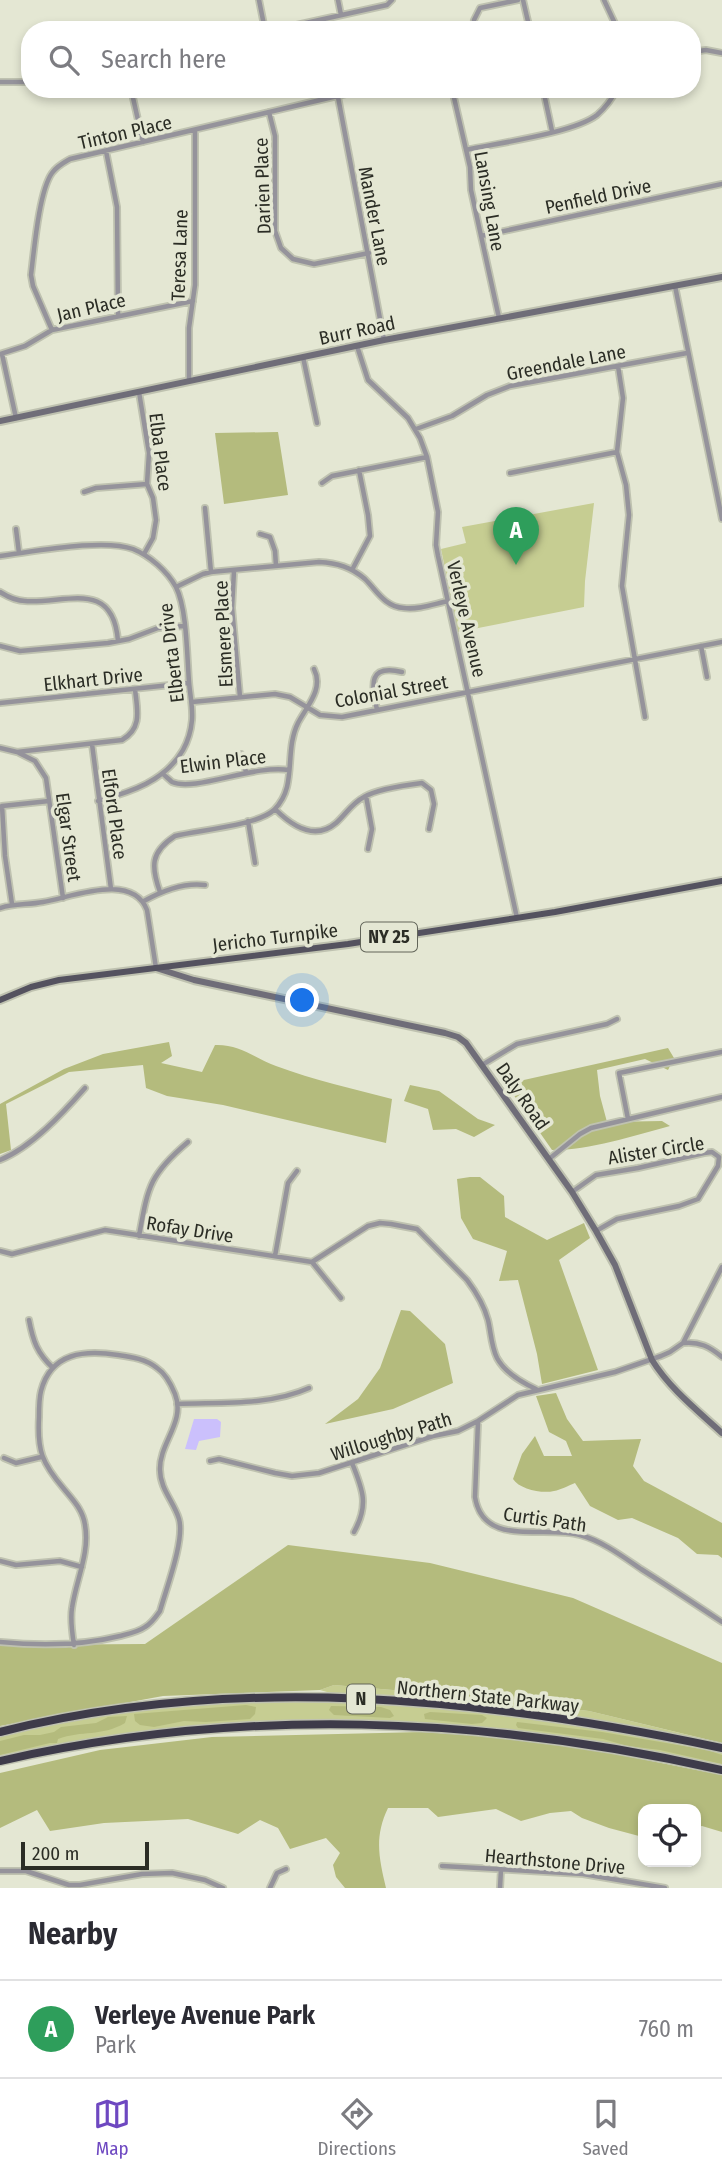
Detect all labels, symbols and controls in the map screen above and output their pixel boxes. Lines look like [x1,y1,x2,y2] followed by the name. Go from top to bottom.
[21,21,701,98] search box
[45,41,83,79] icon: search
[101,44,226,75] text: Search here
[76,111,174,154] street label: Tinton Place
[249,137,276,235] street label: Darien Place
[469,149,510,253] street label: Lansing Lane
[354,165,395,268] street label: Mander Lane
[543,174,653,219] street label: Penfield Drive
[166,209,193,301] street label: Teresa Lane
[54,288,128,327] street label: Jan Place
[317,311,397,350] street label: Burr Road
[505,340,628,385] street label: Greendale Lane
[144,412,177,492] street label: Elba Place
[493,507,539,565] pin: A
[442,559,491,680] street label: Verleye Avenue
[209,580,238,688] street label: Elsmere Place
[154,602,189,704] street label: Elberta Drive
[42,663,144,696] street label: Elkhart Drive
[333,670,450,713] street label: Colonial Street
[179,745,267,778] street label: Elwin Place
[97,767,132,861] street label: Elford Place
[51,791,86,884] street label: Elgar Street
[211,918,339,957] street label: Jericho Turnpike
[361,922,417,952] road number: NY 25
[285,983,319,1017] your location
[491,1058,554,1134] street label: Daly Road
[606,1132,706,1169] street label: Alister Circle
[145,1211,235,1248] street label: Rofay Drive
[328,1407,454,1466] street label: Willoughby Path
[502,1502,588,1537] street label: Curtis Path
[396,1675,581,1718] street label: Northern State Parkway
[347,1684,375,1714] road number: N
[638,1804,701,1867] map controls
[638,1804,701,1867] button: locate
[21,1839,149,1871] scale bar
[32,1842,79,1865] text: 200 m
[484,1844,626,1879] street label: Hearthstone Drive
[28,1916,117,1952] text: Nearby
[95,2000,315,2031] text: Verleye Avenue Park
[45,2015,57,2043] text: A
[639,2015,694,2043] text: 760 m
[95,2031,136,2059] text: Park
[93,2095,131,2160] tab: Map
[317,2095,396,2160] tab: Directions
[582,2095,629,2160] tab: Saved

